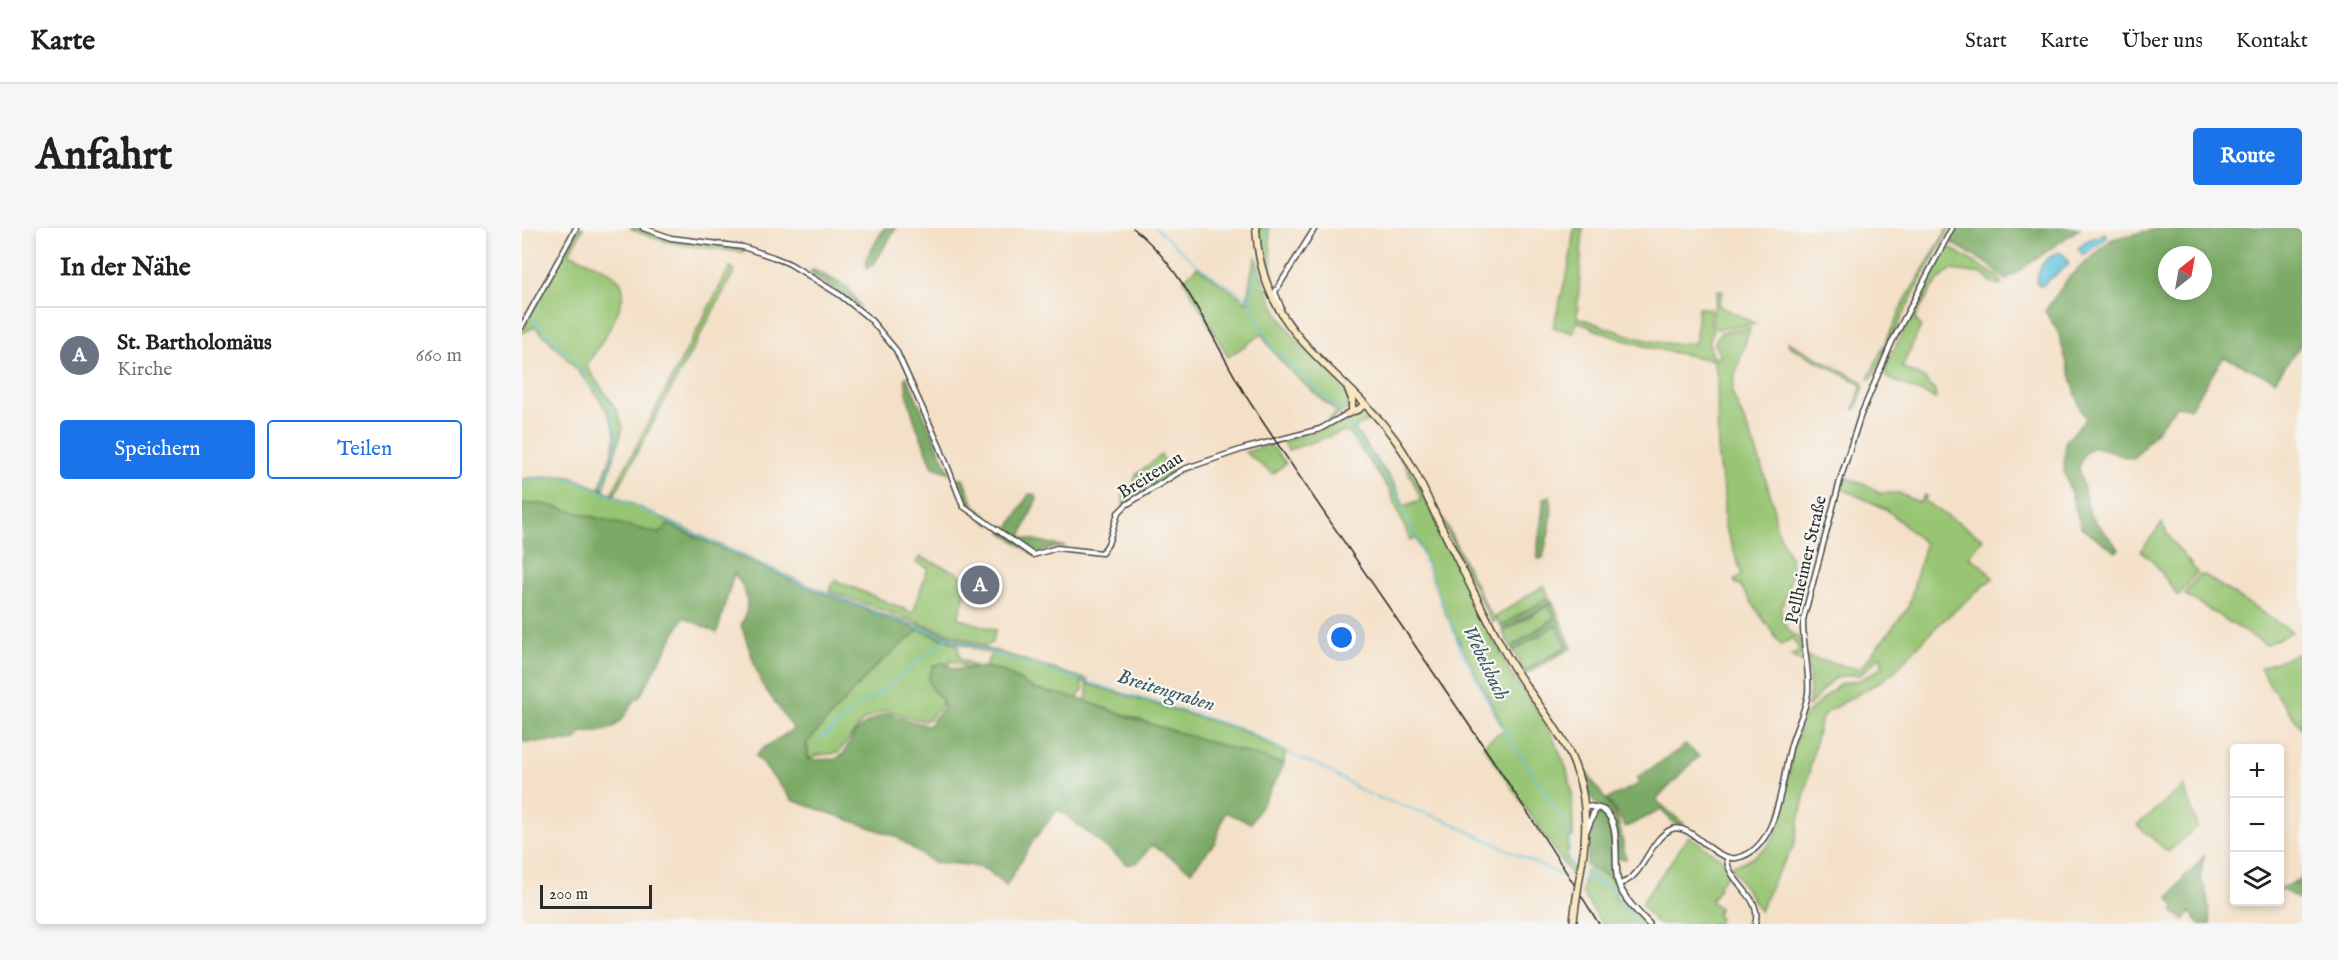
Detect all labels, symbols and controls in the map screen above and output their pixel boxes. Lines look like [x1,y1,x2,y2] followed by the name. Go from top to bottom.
[30,24,95,59] text: Karte
[1965,28,2007,55] text: Start
[2040,28,2089,55] text: Karte
[2122,28,2203,55] text: Über uns
[2236,28,2308,55] text: Kontakt
[2193,128,2302,185] button: Route
[36,130,172,183] text: Anfahrt
[2158,246,2212,300] north arrow
[60,251,191,284] text: In der Nähe
[117,329,272,357] text: St. Bartholomäus
[73,343,86,368] text: A
[415,343,462,368] text: 660 m
[117,357,173,382] text: Kirche
[60,420,255,479] button: Speichern
[267,420,462,479] button: Teilen
[1114,447,1188,505] street label: Breitenau
[1781,494,1833,626] street label: Pellheimer Straße
[960,562,1000,608] pin: A
[1456,622,1514,705] water label: Webelsbach
[1327,623,1356,652] your location
[1114,664,1218,719] water label: Breitengraben
[2230,744,2284,906] map controls
[2230,744,2284,798] button: +
[2230,798,2284,852] button: −
[2230,852,2284,906] button: layers
[540,882,652,910] scale bar
[549,885,588,905] text: 200 m

